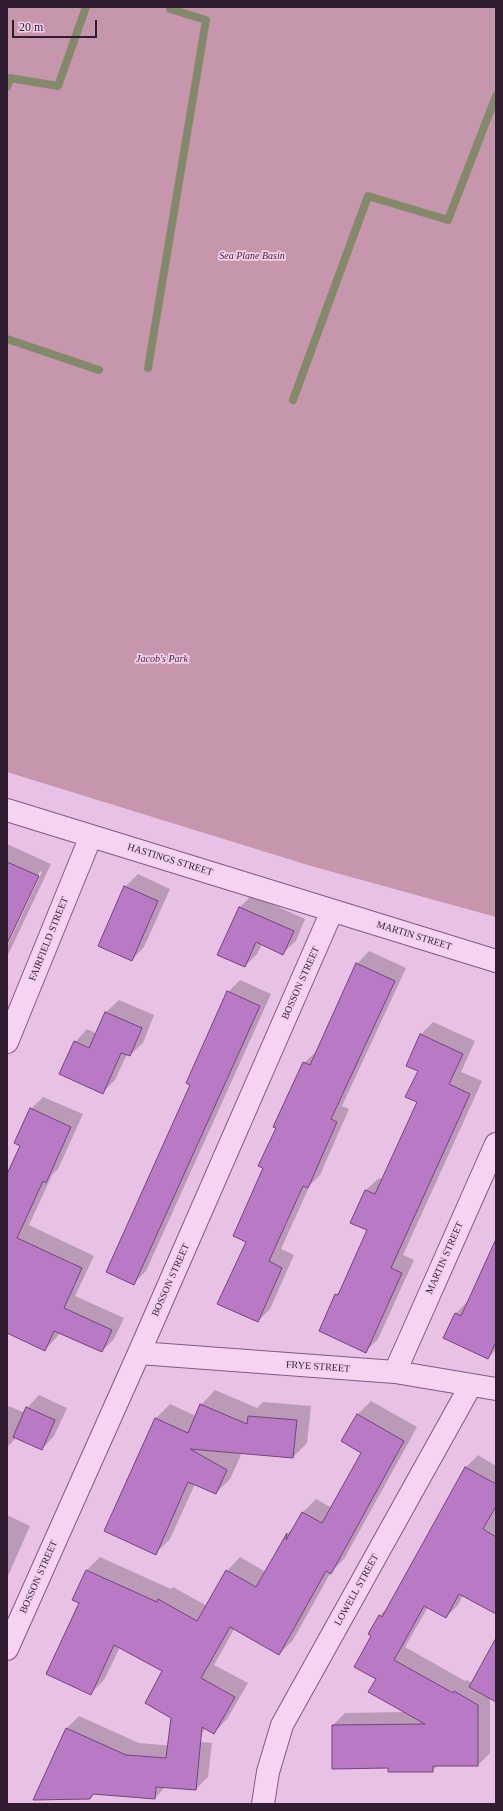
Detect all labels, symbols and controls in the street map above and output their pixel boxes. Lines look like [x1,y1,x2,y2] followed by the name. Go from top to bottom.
[14,12,99,38] scale bar
[19,20,43,34] text: 20 m
[219,250,285,262] park label: Sea Plane Basin
[136,653,188,665] park label: Jacob's Park
[126,841,214,879] street label: HASTINGS STREET
[27,895,71,983] street label: FAIRFIELD STREET
[375,919,453,953] street label: MARTIN STREET
[280,945,322,1021] street label: BOSSON STREET
[424,1220,466,1296] street label: MARTIN STREET
[150,1242,192,1318] street label: BOSSON STREET
[286,1359,350,1375] street label: FRYE STREET
[18,1539,60,1615] street label: BOSSON STREET
[332,1552,382,1628] street label: LOWELL STREET

